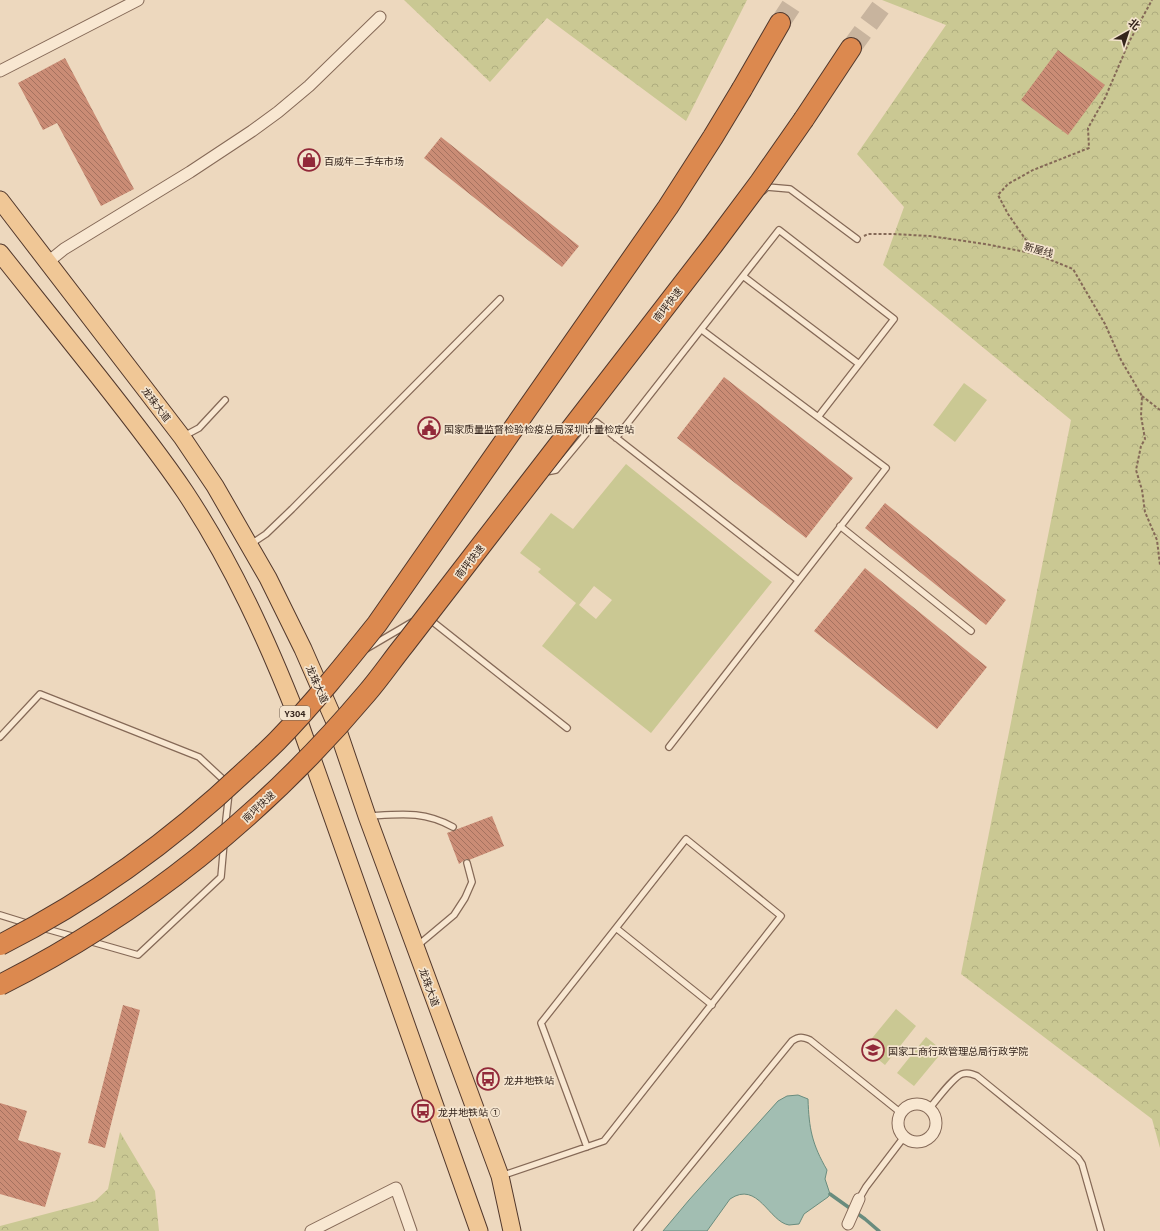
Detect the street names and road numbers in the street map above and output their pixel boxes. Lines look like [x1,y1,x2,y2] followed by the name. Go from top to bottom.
[1023,238,1055,260] street label: 新屋线
[649,284,685,324] street label: 南坪快速
[139,384,175,424] street label: 龙珠大道
[451,541,487,581] street label: 南坪快速
[303,663,333,705] street label: 龙珠大道
[280,706,310,720] road number: Y304
[238,787,278,825] street label: 南坪快速
[416,966,444,1008] street label: 龙珠大道

